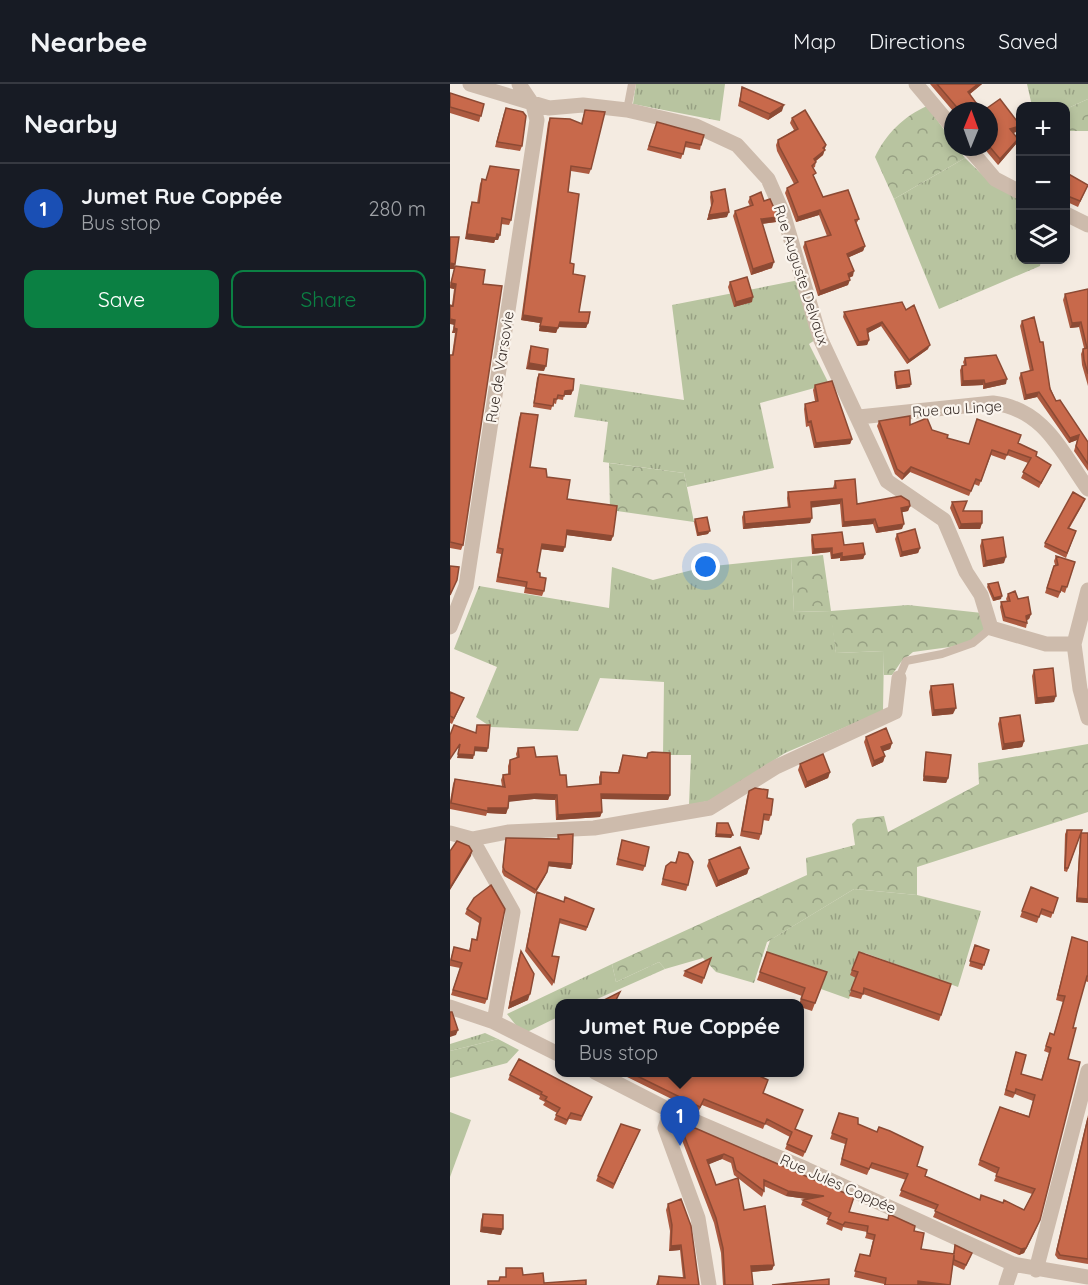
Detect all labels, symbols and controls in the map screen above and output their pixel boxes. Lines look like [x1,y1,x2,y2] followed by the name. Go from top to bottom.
[30,24,148,59] text: Nearbee
[793,28,836,54] text: Map
[869,28,965,54] text: Directions
[998,28,1058,54] text: Saved
[944,102,998,156] north arrow
[1016,102,1070,264] map controls
[1016,102,1070,156] button: +
[24,107,118,140] text: Nearby
[1016,156,1070,210] button: −
[81,182,283,210] text: Jumet Rue Coppée
[40,196,47,221] text: 1
[369,196,426,221] text: 280 m
[770,202,833,347] street label: Rue Auguste Delvaux
[81,210,161,235] text: Bus stop
[1016,210,1070,264] button: layers
[24,270,219,328] button: Save
[231,270,426,328] button: Share
[481,310,518,424] street label: Rue de Varsovie
[911,396,1003,421] street label: Rue au Linge
[691,552,720,581] your location
[555,999,804,1077] popup
[579,1012,780,1040] text: Jumet Rue Coppée
[579,1040,658,1065] text: Bus stop
[660,1096,700,1146] pin: 1
[777,1149,899,1218] street label: Rue Jules Coppée

